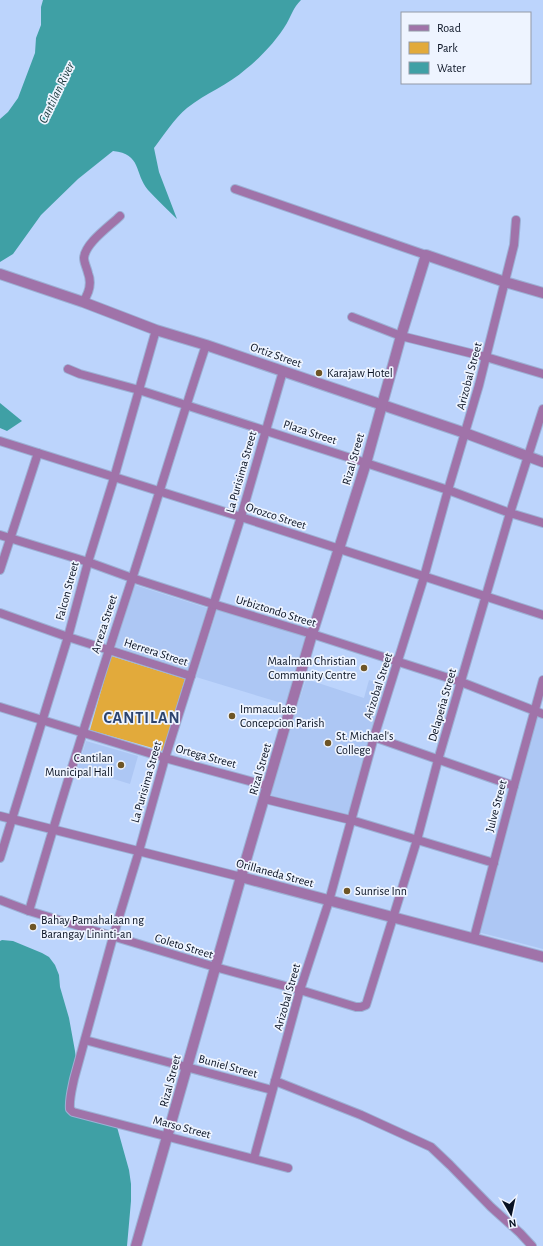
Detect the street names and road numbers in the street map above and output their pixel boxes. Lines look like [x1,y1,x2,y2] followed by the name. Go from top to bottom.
[249,341,303,369] street label: Ortiz Street
[454,341,484,411] street label: Arizobal Street
[282,418,338,446] street label: Plaza Street
[224,430,258,514] street label: La Purisima Street
[340,432,366,486] street label: Rizal Street
[244,501,308,531] street label: Orozco Street
[53,560,81,622] street label: Falcon Street
[89,593,119,655] street label: Arreza Street
[234,593,318,629] street label: Urbiztondo Street
[123,636,190,668] street label: Herrera Street
[362,651,394,721] street label: Arizobal Street
[426,667,458,743] street label: Delapeña Street
[129,740,163,824] street label: La Purisima Street
[174,742,238,770] street label: Ortega Street
[247,742,273,796] street label: Rizal Street
[483,779,509,833] street label: Julve Street
[235,857,315,889] street label: Orillaneda Street
[153,931,215,961] street label: Coleto Street
[272,962,302,1032] street label: Arizobal Street
[197,1052,259,1080] street label: Buniel Street
[157,1054,183,1108] street label: Rizal Street
[152,1114,212,1141] street label: Marso Street

